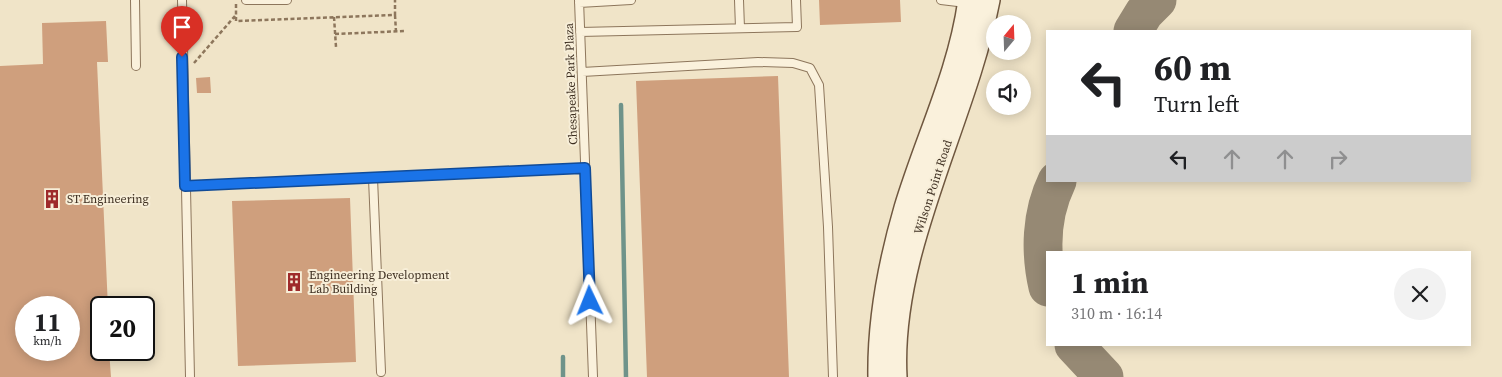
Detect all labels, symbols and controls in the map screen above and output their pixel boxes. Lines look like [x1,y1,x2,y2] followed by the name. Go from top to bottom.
[161,6,203,57] pin
[168,13,196,41] icon: arrive
[986,15,1031,60] north arrow
[986,15,1031,115] map controls
[561,22,581,145] street label: Chesapeake Park Plaza
[1154,44,1231,92] text: 60 m
[1071,50,1136,115] icon: left
[986,70,1031,115] button: sound
[1154,89,1239,119] text: Turn left
[910,138,956,236] street label: Wilson Point Road
[1165,145,1193,173] icon: left
[1218,145,1246,173] icon: ahead
[1271,145,1299,173] icon: ahead
[1324,145,1352,173] icon: right
[41,188,63,210] building icon: ST Engineering
[67,191,149,207] place label: ST Engineering
[1071,262,1149,303] text: 1 min
[309,267,449,297] place label: Engineering Development Lab Building
[1394,268,1446,320] button: close
[283,271,305,293] building icon: Engineering Development Lab Building
[563,274,615,326] position arrow
[90,296,155,361] speed limit sign: 20
[1071,302,1162,324] text: 310 m · 16:14
[34,305,61,339] text: 11
[33,333,62,349] text: km/h

